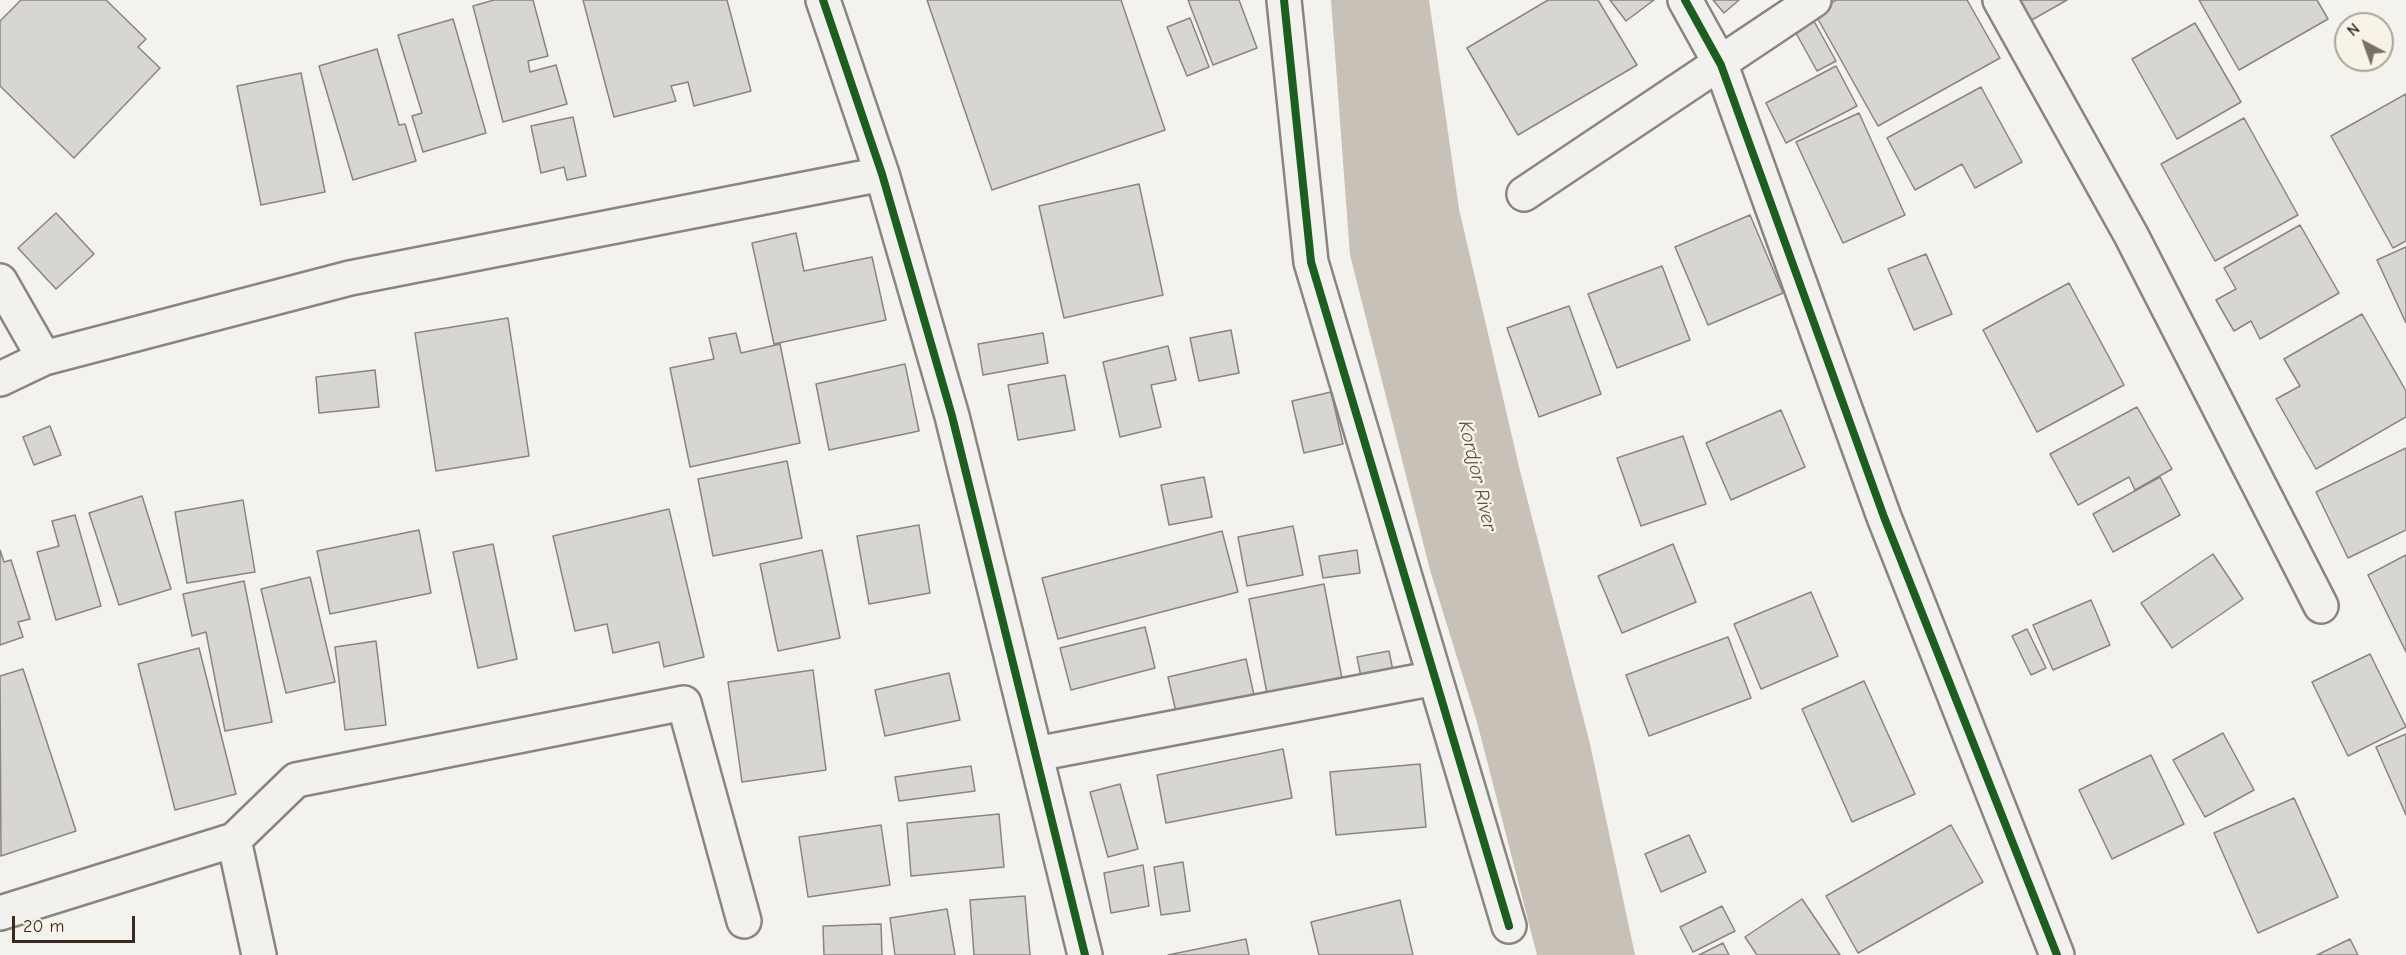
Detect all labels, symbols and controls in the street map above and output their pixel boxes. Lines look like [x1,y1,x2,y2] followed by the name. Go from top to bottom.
[2334,12,2394,72] north arrow
[2344,20,2363,40] text: N
[1453,418,1501,534] water label: Kordjor River
[15,904,138,942] scale bar
[23,916,64,937] text: 20 m

